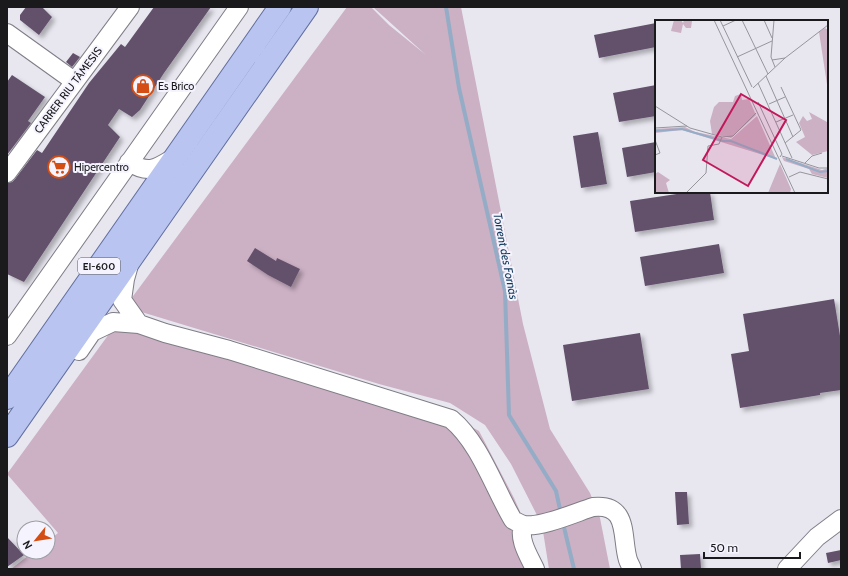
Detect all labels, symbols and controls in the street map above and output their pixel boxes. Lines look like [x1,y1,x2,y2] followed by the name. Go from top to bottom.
[655,20,828,193] inset map
[31,44,105,136] street label: CARRER RIU TÁMESIS
[130,73,156,99] shop icon: Es Brico
[158,79,194,93] place label: Es Brico
[46,154,72,180] supermarket icon: Hipercentro
[74,160,129,174] place label: Hipercentro
[490,211,522,301] water label: Torrent des Fornàs
[78,258,120,274] road number: EI-600
[16,520,56,560] north arrow
[704,534,800,560] scale bar
[19,538,35,552] text: N
[710,540,738,555] text: 50 m

